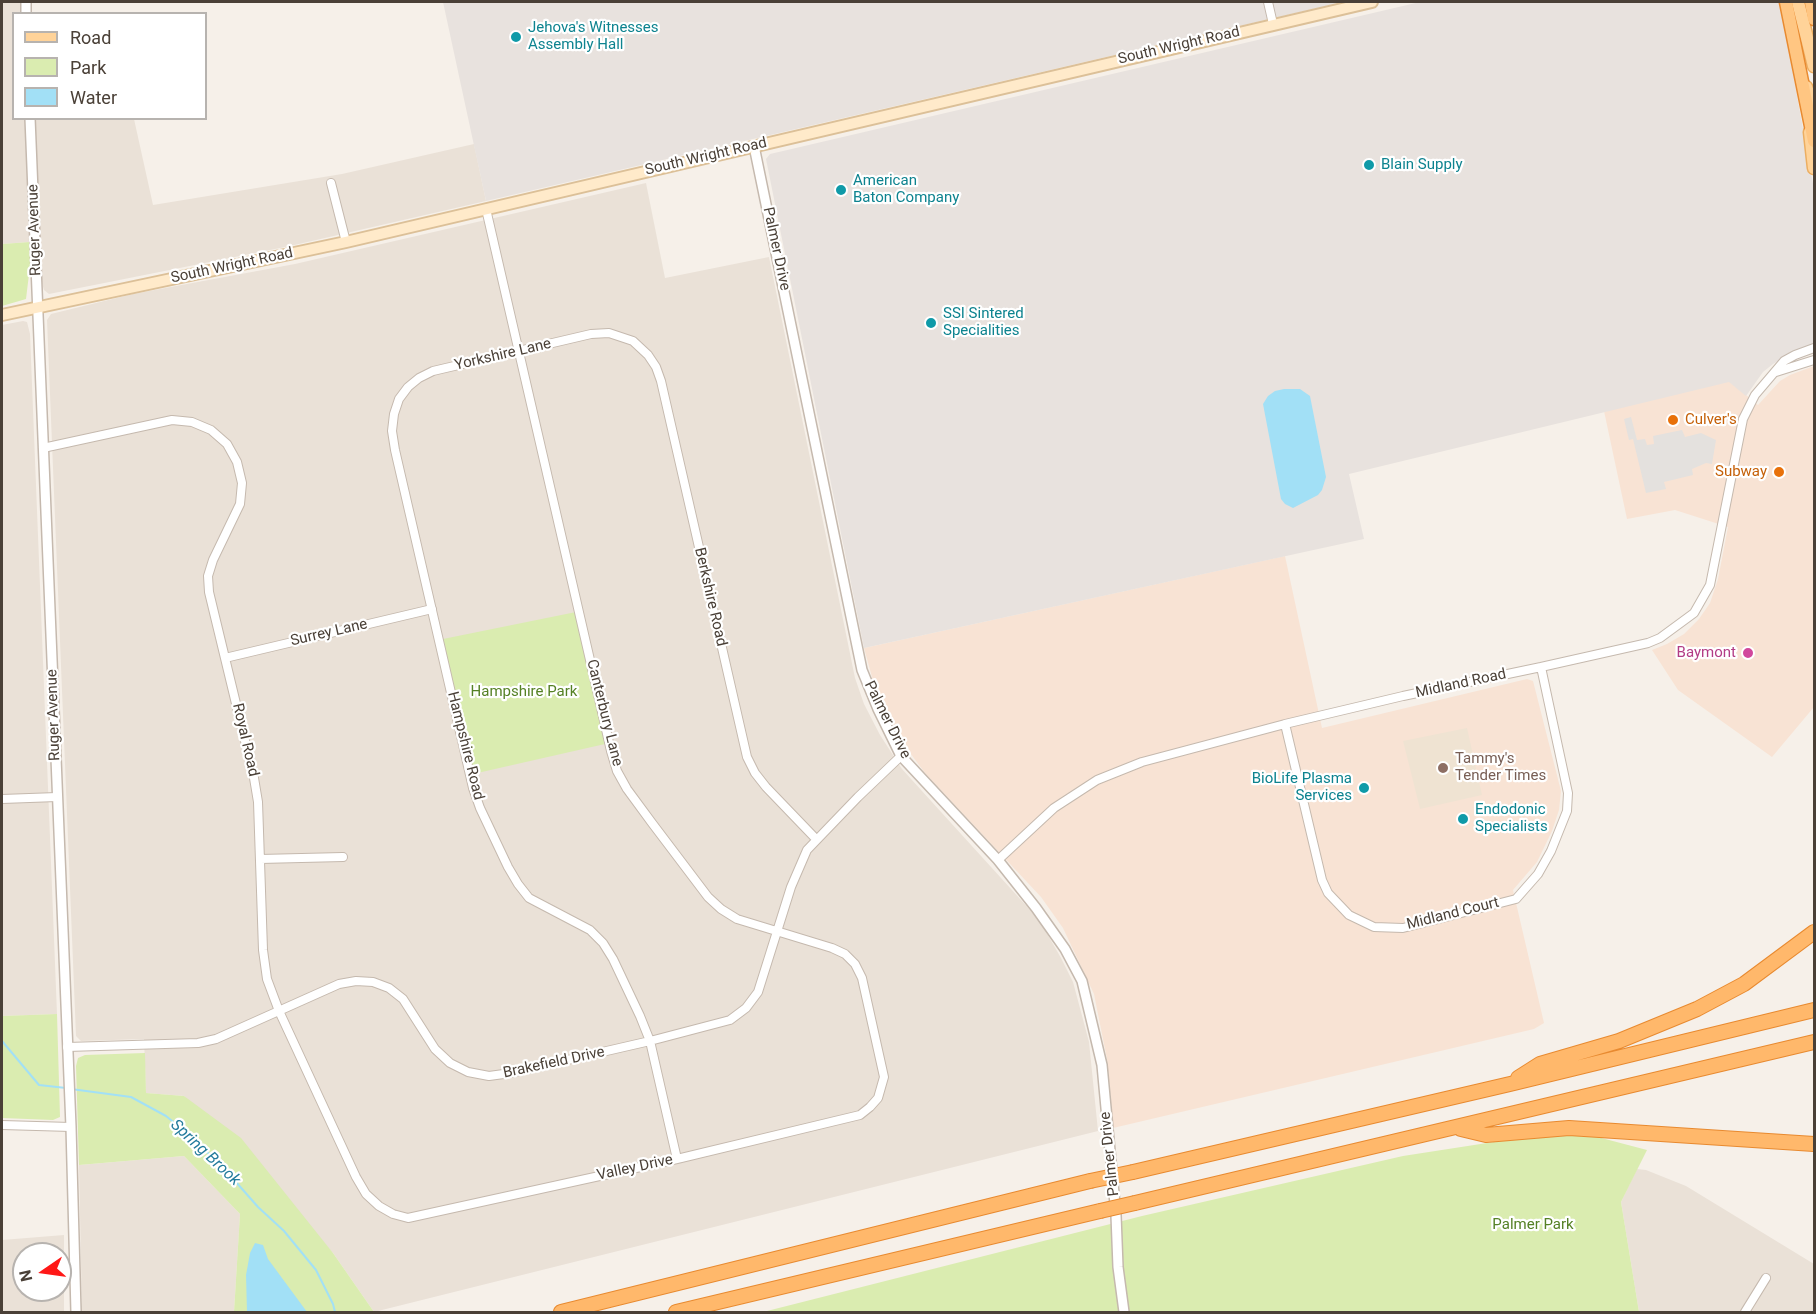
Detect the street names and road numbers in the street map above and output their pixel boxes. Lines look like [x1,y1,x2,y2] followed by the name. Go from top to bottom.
[1116,23,1242,69] street label: South Wright Road
[643,134,769,180] street label: South Wright Road
[24,184,46,276] street label: Ruger Avenue
[758,206,794,292] street label: Palmer Drive
[169,244,295,288] street label: South Wright Road
[453,335,553,375] street label: Yorkshire Lane
[690,546,730,648] street label: Berkshire Road
[289,615,369,651] street label: Surrey Lane
[582,658,626,768] street label: Canterbury Lane
[1414,666,1508,702] street label: Midland Road
[43,669,65,761] street label: Ruger Avenue
[860,678,914,762] street label: Palmer Drive
[443,690,487,802] street label: Hampshire Road
[228,702,262,778] street label: Royal Road
[1405,894,1501,934] street label: Midland Court
[502,1043,606,1083] street label: Brakefield Drive
[1097,1111,1123,1197] street label: Palmer Drive
[595,1151,675,1185] street label: Valley Drive

